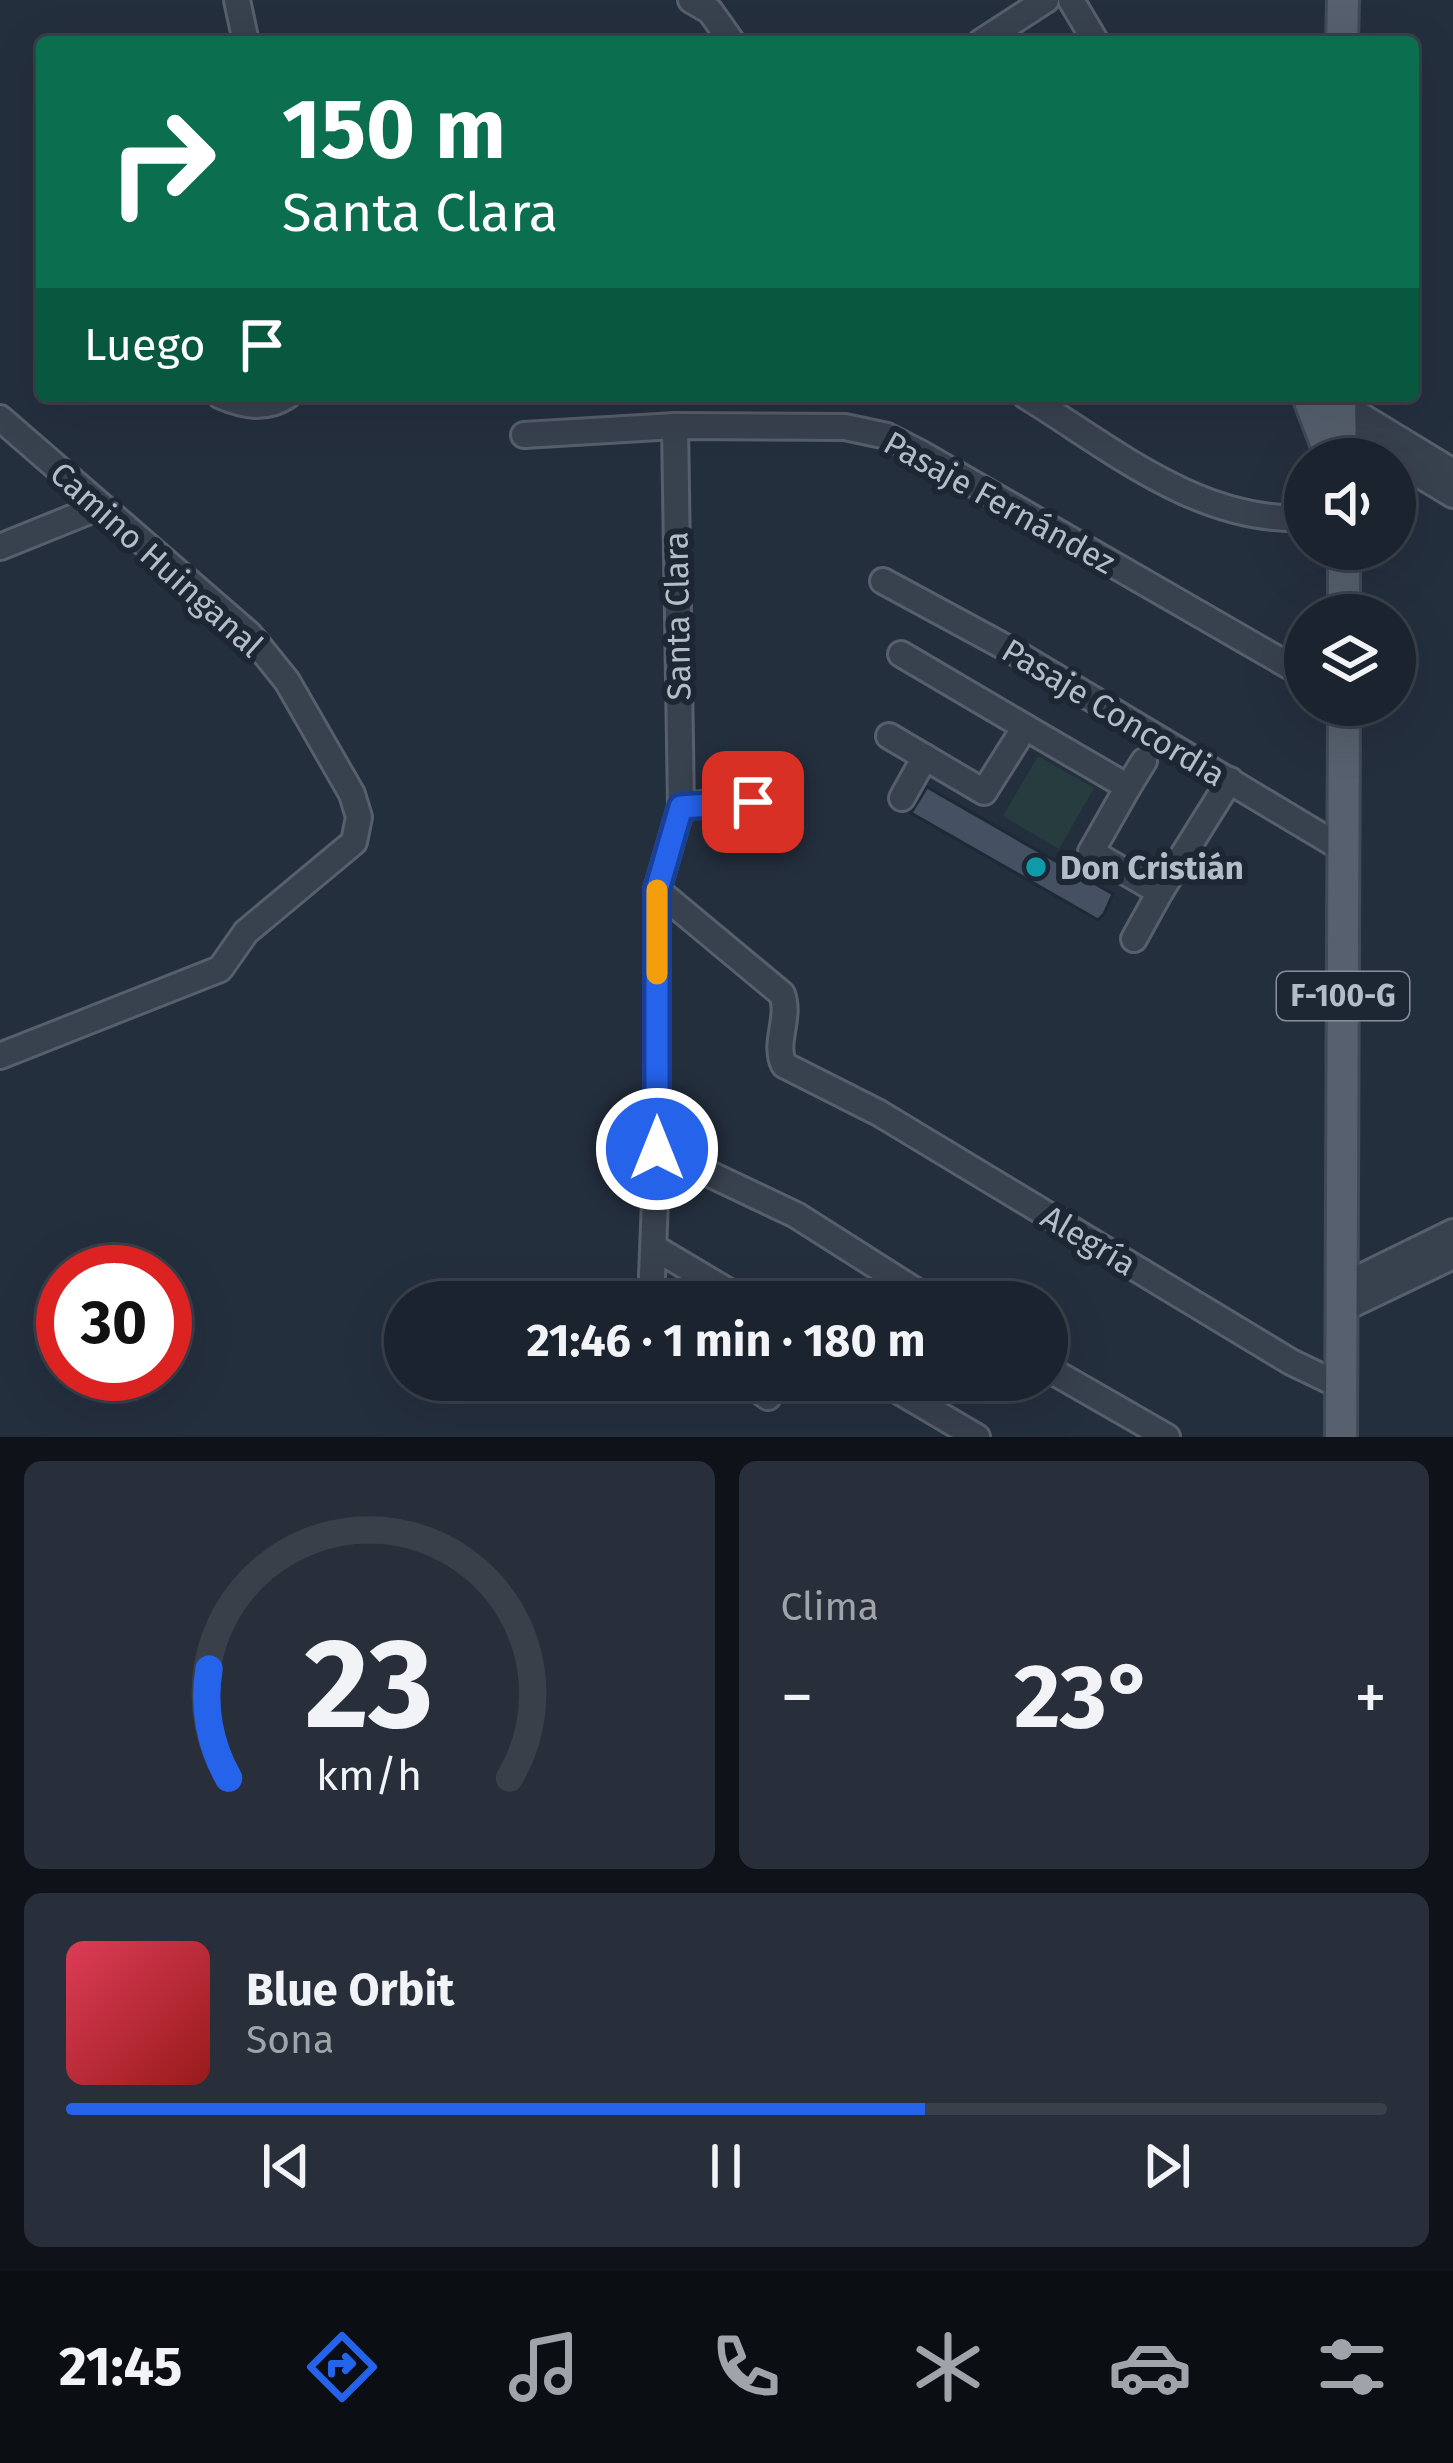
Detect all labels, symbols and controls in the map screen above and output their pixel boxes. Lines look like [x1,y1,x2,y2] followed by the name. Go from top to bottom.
[282,79,506,180] text: 150 m
[84,84,240,240] icon: right
[282,181,558,245] text: Santa Clara
[229,312,295,378] icon: arrive
[84,318,205,372] text: Luego
[877,423,1122,583] street label: Pasaje Fernández
[1284,438,1416,726] map controls
[1284,438,1416,570] button: sound
[42,454,271,666] street label: Camino Huinganal
[657,531,699,701] street label: Santa Clara
[1284,594,1416,726] button: layers
[995,631,1232,795] street label: Pasaje Concordia
[702,751,804,853] pin
[720,769,786,835] icon: arrive
[1060,848,1244,888] place label: Don Cristián
[1023,854,1049,880] marker: Don Cristián
[1277,972,1409,1020] road number: F-100-G
[594,1086,720,1212] position arrow
[1034,1197,1143,1285] street label: Alegría
[36,1245,192,1401] speed limit sign: 30
[526,1314,926,1368] text: 21:46 · 1 min · 180 m
[781,1584,879,1630] text: Clima
[305,1610,434,1760] text: 23
[1014,1643,1154,1751] text: 23°
[781,1658,814,1737] text: −
[1354,1658,1387,1737] text: +
[316,1750,422,1801] text: km/h
[246,1963,454,2017] text: Blue Orbit
[246,2017,334,2063] text: Sona
[253,2133,319,2199] icon: previous
[693,2133,759,2199] icon: pause
[1134,2133,1200,2199] icon: next
[300,2325,384,2409] icon: directions
[502,2325,586,2409] icon: music
[704,2325,788,2409] icon: phone
[906,2325,990,2409] icon: climate
[1108,2325,1192,2409] icon: car
[1310,2325,1394,2409] icon: filters
[59,2335,182,2399] text: 21:45

